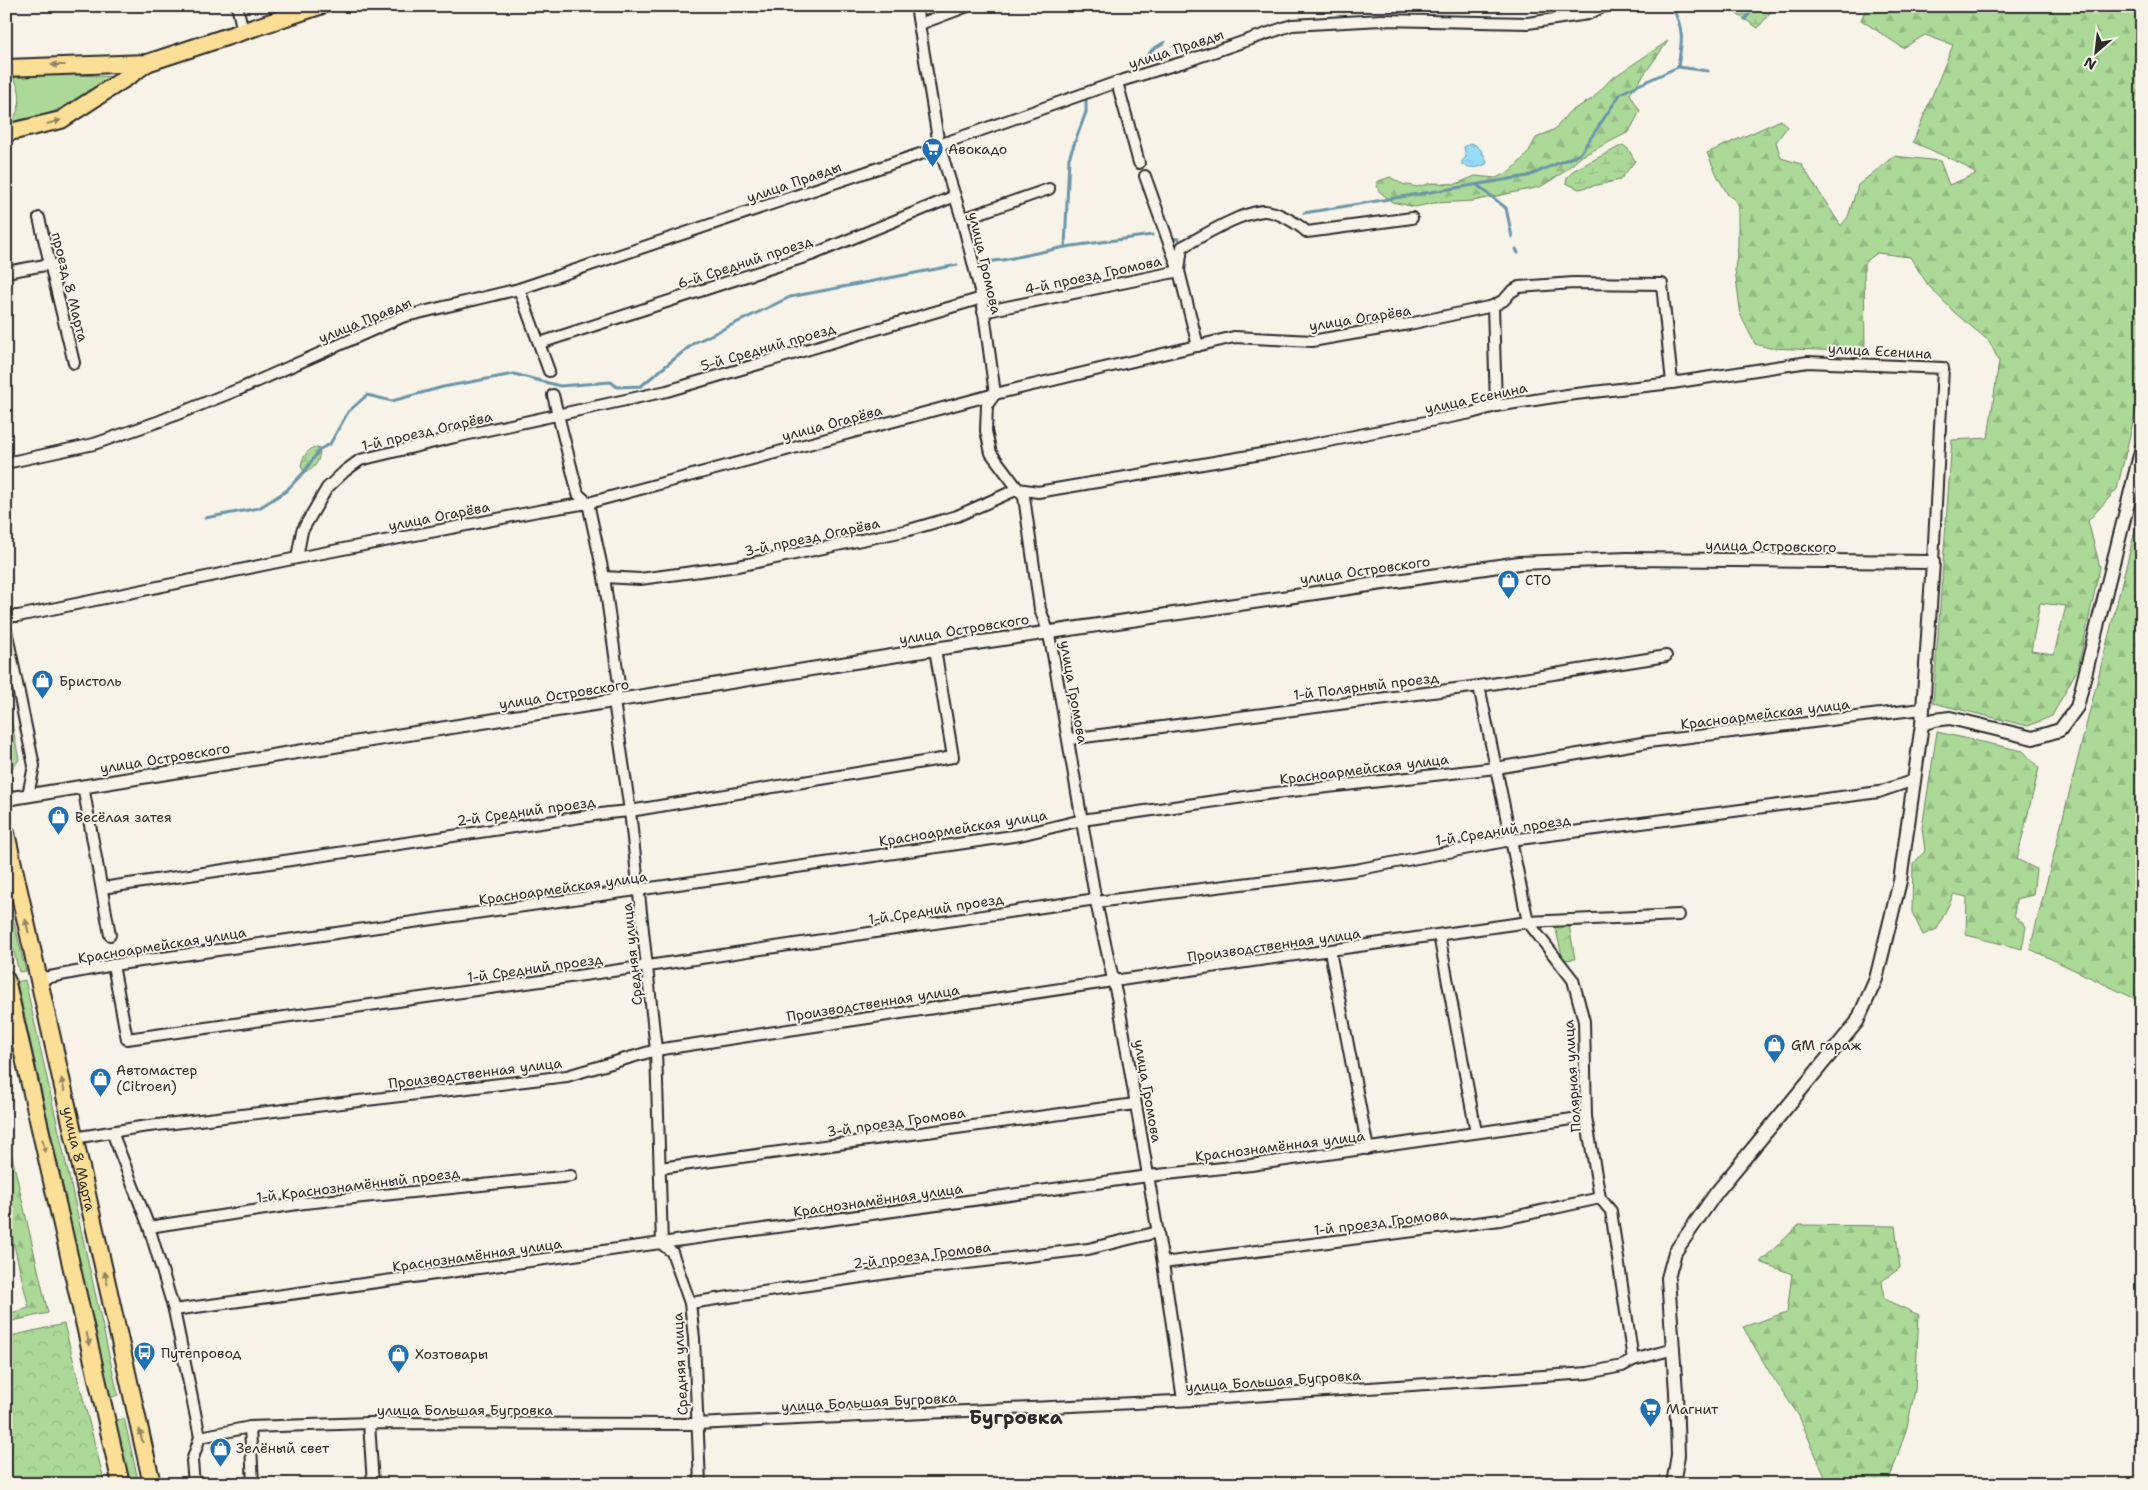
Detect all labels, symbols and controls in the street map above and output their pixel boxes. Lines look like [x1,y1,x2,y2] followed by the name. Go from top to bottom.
[1126,25,1226,73] street label: улица Правды
[2070,28,2120,78] north arrow
[2081,53,2099,74] text: N
[50,61,66,69] one-way arrow
[46,117,61,125] one-way arrow
[920,137,944,168] supermarket icon: Авокадо
[948,140,1007,158] place label: Авокадо
[744,157,844,207] street label: улица Правды
[964,210,1006,316] street label: улица Громова
[48,230,92,344] street label: проезд 8 Марта
[675,232,815,292] street label: 6-й Средний проезд
[1023,252,1163,298] street label: 4-й проезд Громова
[316,293,414,347] street label: улица Правды
[1308,301,1413,335] street label: улица Огарёва
[698,319,838,375] street label: 5-й Средний проезд
[1827,339,1933,363] street label: улица Есенина
[1423,378,1529,418] street label: улица Есенина
[780,401,884,445] street label: улица Огарёва
[360,407,494,455] street label: 1-й проезд Огарёва
[387,497,492,535] street label: улица Огарёва
[743,514,882,560] street label: 3-й проезд Огарёва
[1705,536,1837,556] street label: улица Островского
[1299,552,1431,588] street label: улица Островского
[1497,568,1521,599] shop icon: СТО
[1525,571,1551,589] place label: СТО
[898,610,1030,648] street label: улица Островского
[1056,639,1092,745] street label: улица Громова
[1292,668,1440,704] street label: 1-й Полярный проезд
[31,669,55,700] shop icon: Бристоль
[59,672,122,690] place label: Бристоль
[498,675,630,713] street label: улица Островского
[1679,695,1851,733] street label: Красноармейская улица
[99,739,231,777] street label: улица Островского
[1278,750,1450,788] street label: Красноармейская улица
[455,792,597,830] street label: 2-й Средний проезд
[47,805,71,836] shop icon: Весёлая затея
[878,806,1049,850] street label: Красноармейская улица
[75,808,172,826] place label: Весёлая затея
[1434,810,1572,850] street label: 1-й Средний проезд
[477,867,649,909] street label: Красноармейская улица
[867,889,1005,929] street label: 1-й Средний проезд
[618,902,646,1006] street label: Средняя улица
[23,919,31,934] one-way arrow
[77,923,248,967] street label: Красноармейская улица
[1186,924,1362,966] street label: Производственная улица
[466,950,604,986] street label: 1-й Средний проезд
[785,980,961,1026] street label: Производственная улица
[1559,1019,1585,1133] street label: Полярная улица
[1763,1033,1787,1064] shop icon: GM гараж
[1791,1036,1862,1054] place label: GM гараж
[1130,1038,1166,1144] street label: улица Громова
[387,1053,563,1093] street label: Производственная улица
[116,1061,198,1095] place label: Автомастер (Citroen)
[88,1066,112,1097] shop icon: Автомастер (Citroen)
[58,1076,66,1092] one-way arrow
[826,1103,967,1141] street label: 3-й проезд Громова
[59,1105,100,1213] street label: улица 8 Марта
[1194,1127,1366,1165] street label: Краснознамённая улица
[40,1138,48,1153] one-way arrow
[255,1164,461,1206] street label: 1-й Краснознамённый проезд
[792,1179,964,1221] street label: Краснознамённая улица
[1313,1205,1450,1239] street label: 1-й проезд Громова
[391,1234,563,1276] street label: Краснознамённая улица
[852,1238,992,1272] street label: 2-й проезд Громова
[102,1270,110,1285] one-way arrow
[668,1312,692,1416] street label: Средняя улица
[84,1331,92,1346] one-way arrow
[133,1341,157,1372] bus stop icon: Путепровод
[387,1342,411,1373] shop icon: Хозтовары
[161,1344,242,1362] place label: Путепровод
[415,1345,488,1363] place label: Хозтовары
[1185,1366,1362,1396] street label: улица Большая Бугровка
[781,1388,958,1416] street label: улица Большая Бугровка
[1638,1397,1662,1428] supermarket icon: Магнит
[1666,1400,1719,1418] place label: Магнит
[377,1401,553,1419] street label: улица Большая Бугровка
[969,1405,1063,1430] district label: Бугровка
[137,1429,145,1444] one-way arrow
[208,1436,232,1467] shop icon: Зелёный свет
[236,1439,330,1457] place label: Зелёный свет

